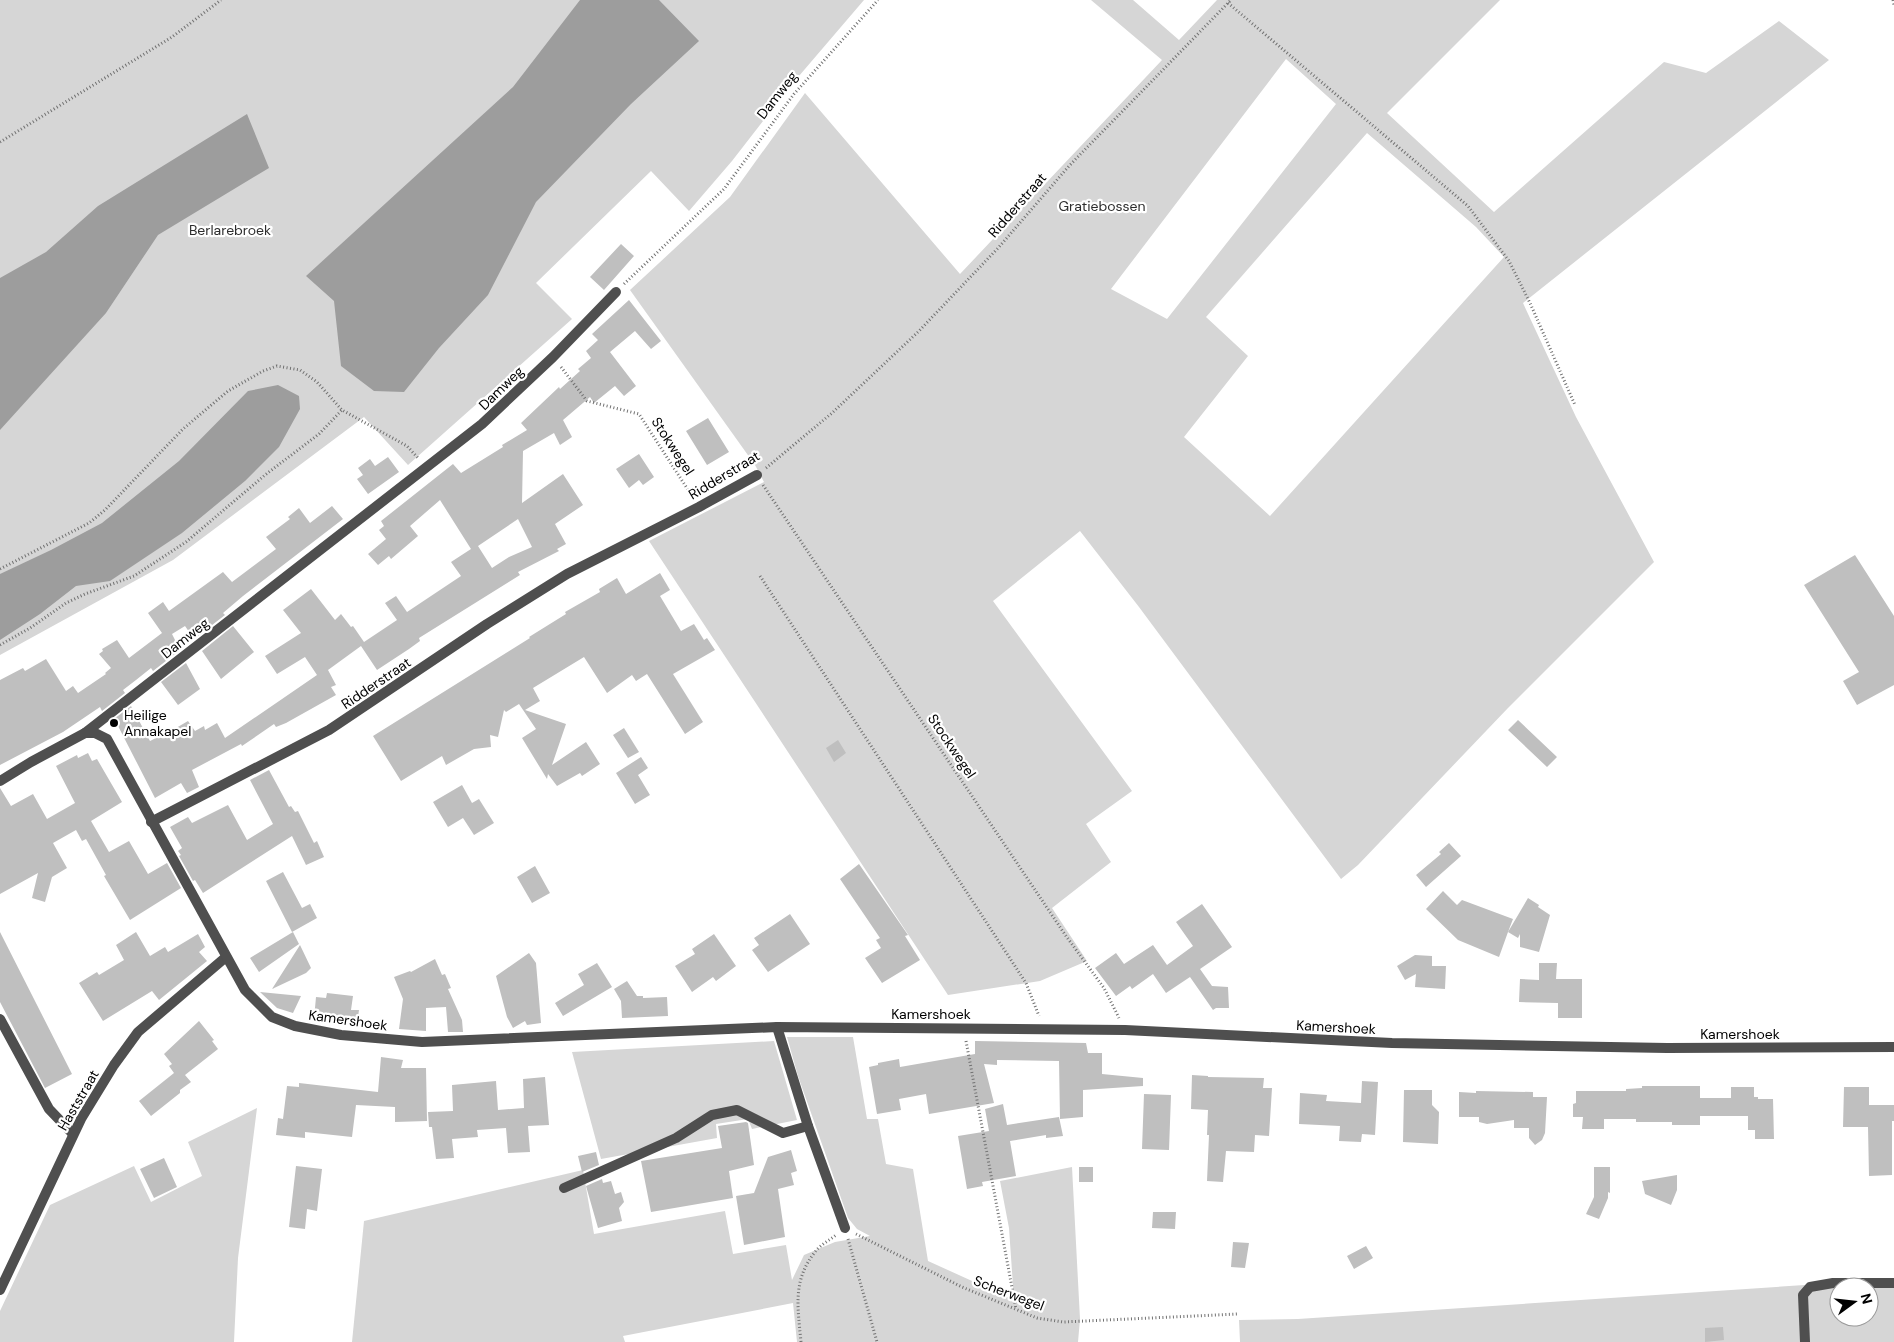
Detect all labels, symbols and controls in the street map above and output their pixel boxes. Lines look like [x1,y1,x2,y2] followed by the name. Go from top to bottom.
[753,67,801,123] street label: Damweg
[984,169,1050,241] street label: Ridderstraat
[1058,197,1146,215] park label: Gratiebossen
[189,221,271,239] park label: Berlarebroek
[475,362,527,414] street label: Damweg
[648,414,698,478] street label: Stokwegel
[685,447,763,503] street label: Ridderstraat
[157,614,213,662] street label: Damweg
[338,653,414,713] street label: Ridderstraat
[124,706,191,740] place label: Heilige Annakapel
[924,710,980,782] street label: Stockwegel
[108,717,120,729] marker: Heilige Annakapel
[891,1005,971,1023] street label: Kamershoek
[307,1006,389,1034] street label: Kamershoek
[1296,1016,1376,1038] street label: Kamershoek
[1700,1025,1780,1043] street label: Kamershoek
[53,1066,103,1134] street label: Haststraat
[971,1271,1047,1315] street label: Scherwegel
[1829,1277,1879,1327] north arrow
[1857,1291,1877,1306] text: N

